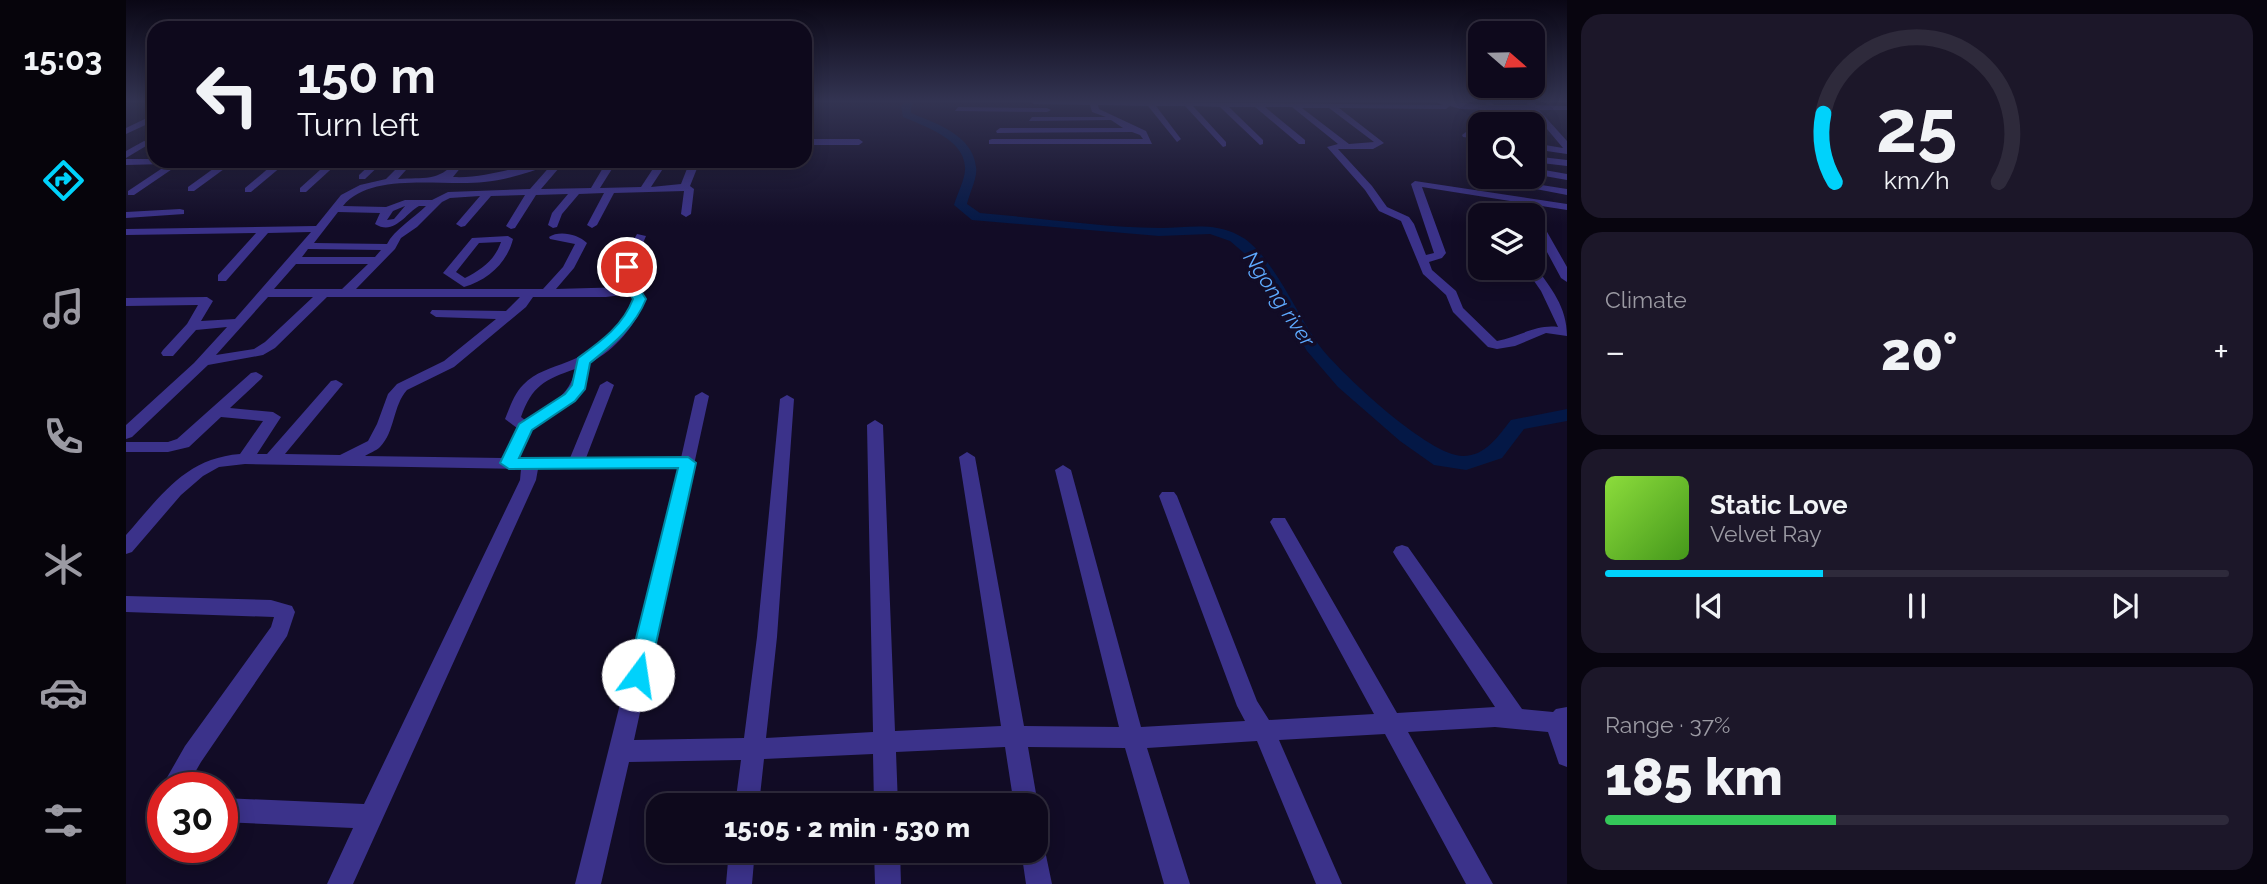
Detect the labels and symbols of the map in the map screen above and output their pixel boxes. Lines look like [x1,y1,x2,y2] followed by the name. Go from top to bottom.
[1468,21,1545,98] north arrow
[597,237,657,297] pin
[1238,246,1321,352] water label: Ngong river
[601,638,675,712] position arrow
[147,772,238,863] speed limit sign: 30

